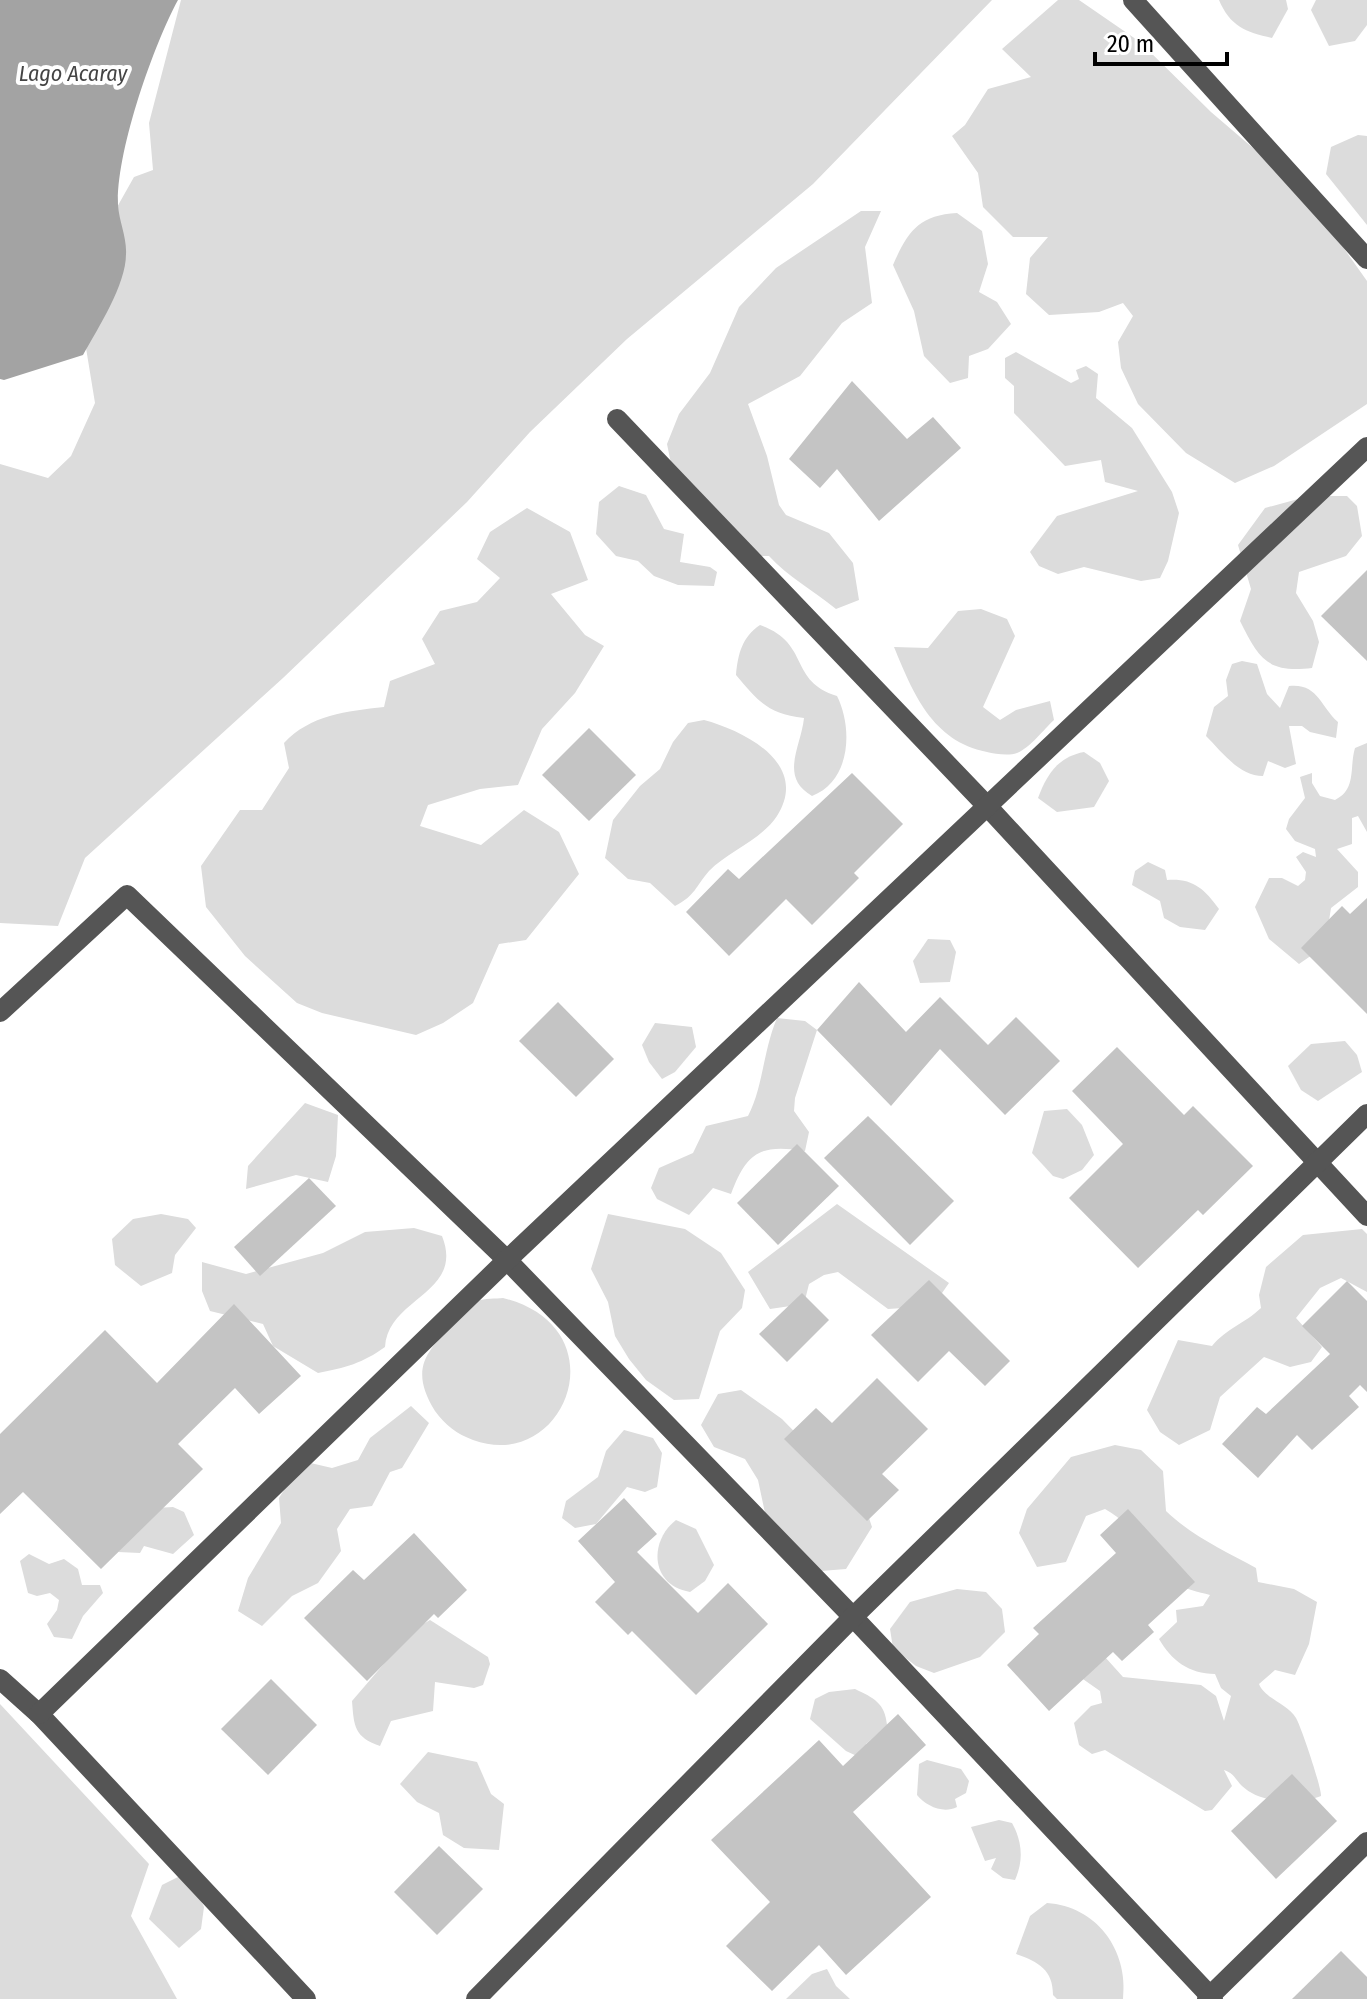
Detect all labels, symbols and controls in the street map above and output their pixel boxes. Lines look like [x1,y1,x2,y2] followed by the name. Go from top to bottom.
[1095,16,1227,66] scale bar
[1107,30,1154,58] text: 20 m
[19,60,129,87] water label: Lago Acaray

